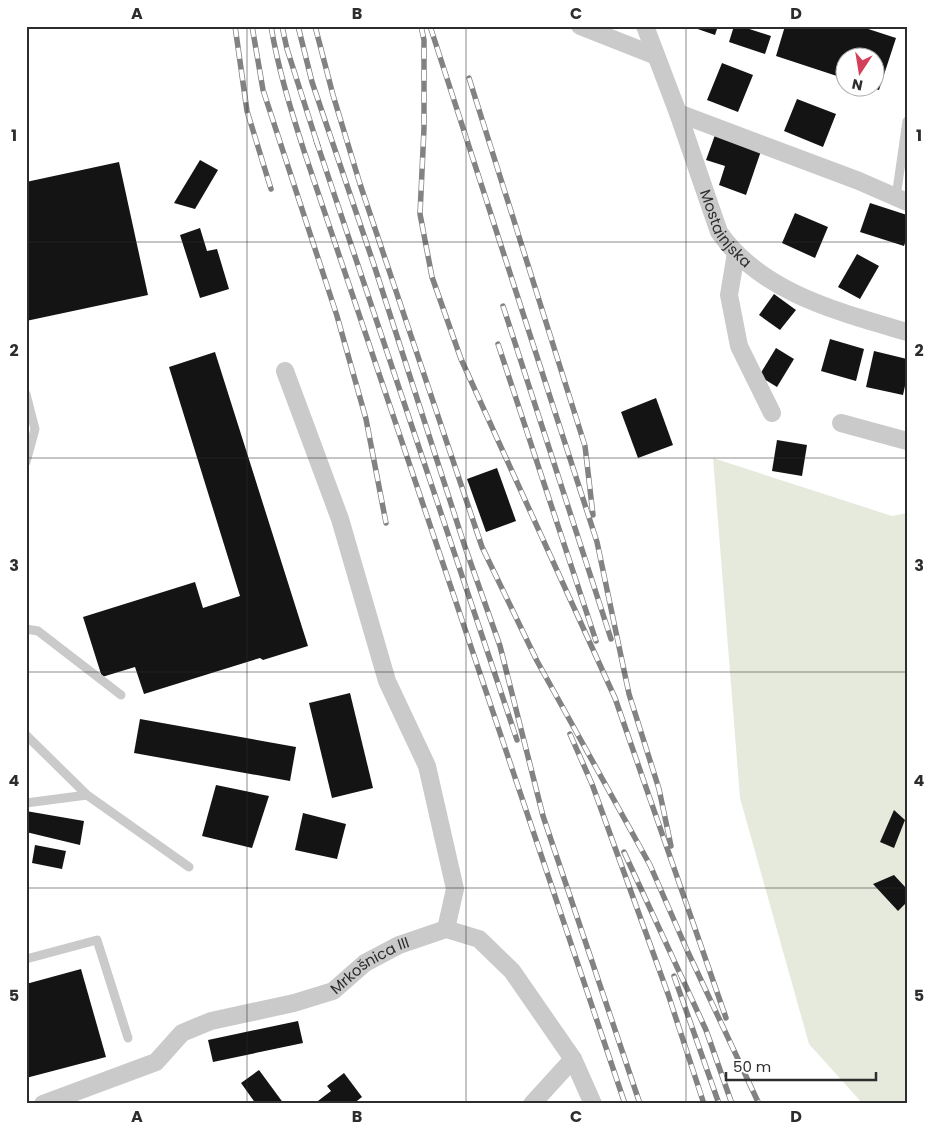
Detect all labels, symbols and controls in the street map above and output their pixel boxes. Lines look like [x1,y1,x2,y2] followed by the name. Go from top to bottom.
[131,2,143,25] text: A
[352,2,362,25] text: B
[570,2,582,25] text: C
[790,2,802,25] text: D
[836,48,886,98] north arrow
[850,74,865,96] text: N
[11,124,17,147] text: 1
[916,124,922,147] text: 1
[695,187,756,272] street label: Mostainjska
[9,339,19,362] text: 2
[914,339,924,362] text: 2
[9,554,19,577] text: 3
[914,554,924,577] text: 3
[9,769,20,792] text: 4
[914,769,925,792] text: 4
[326,931,412,999] street label: Mrkošnica III
[9,984,19,1007] text: 5
[914,984,924,1007] text: 5
[726,1050,876,1082] scale bar
[733,1056,771,1077] text: 50 m
[131,1105,143,1128] text: A
[352,1105,362,1128] text: B
[570,1105,582,1128] text: C
[790,1105,802,1128] text: D

